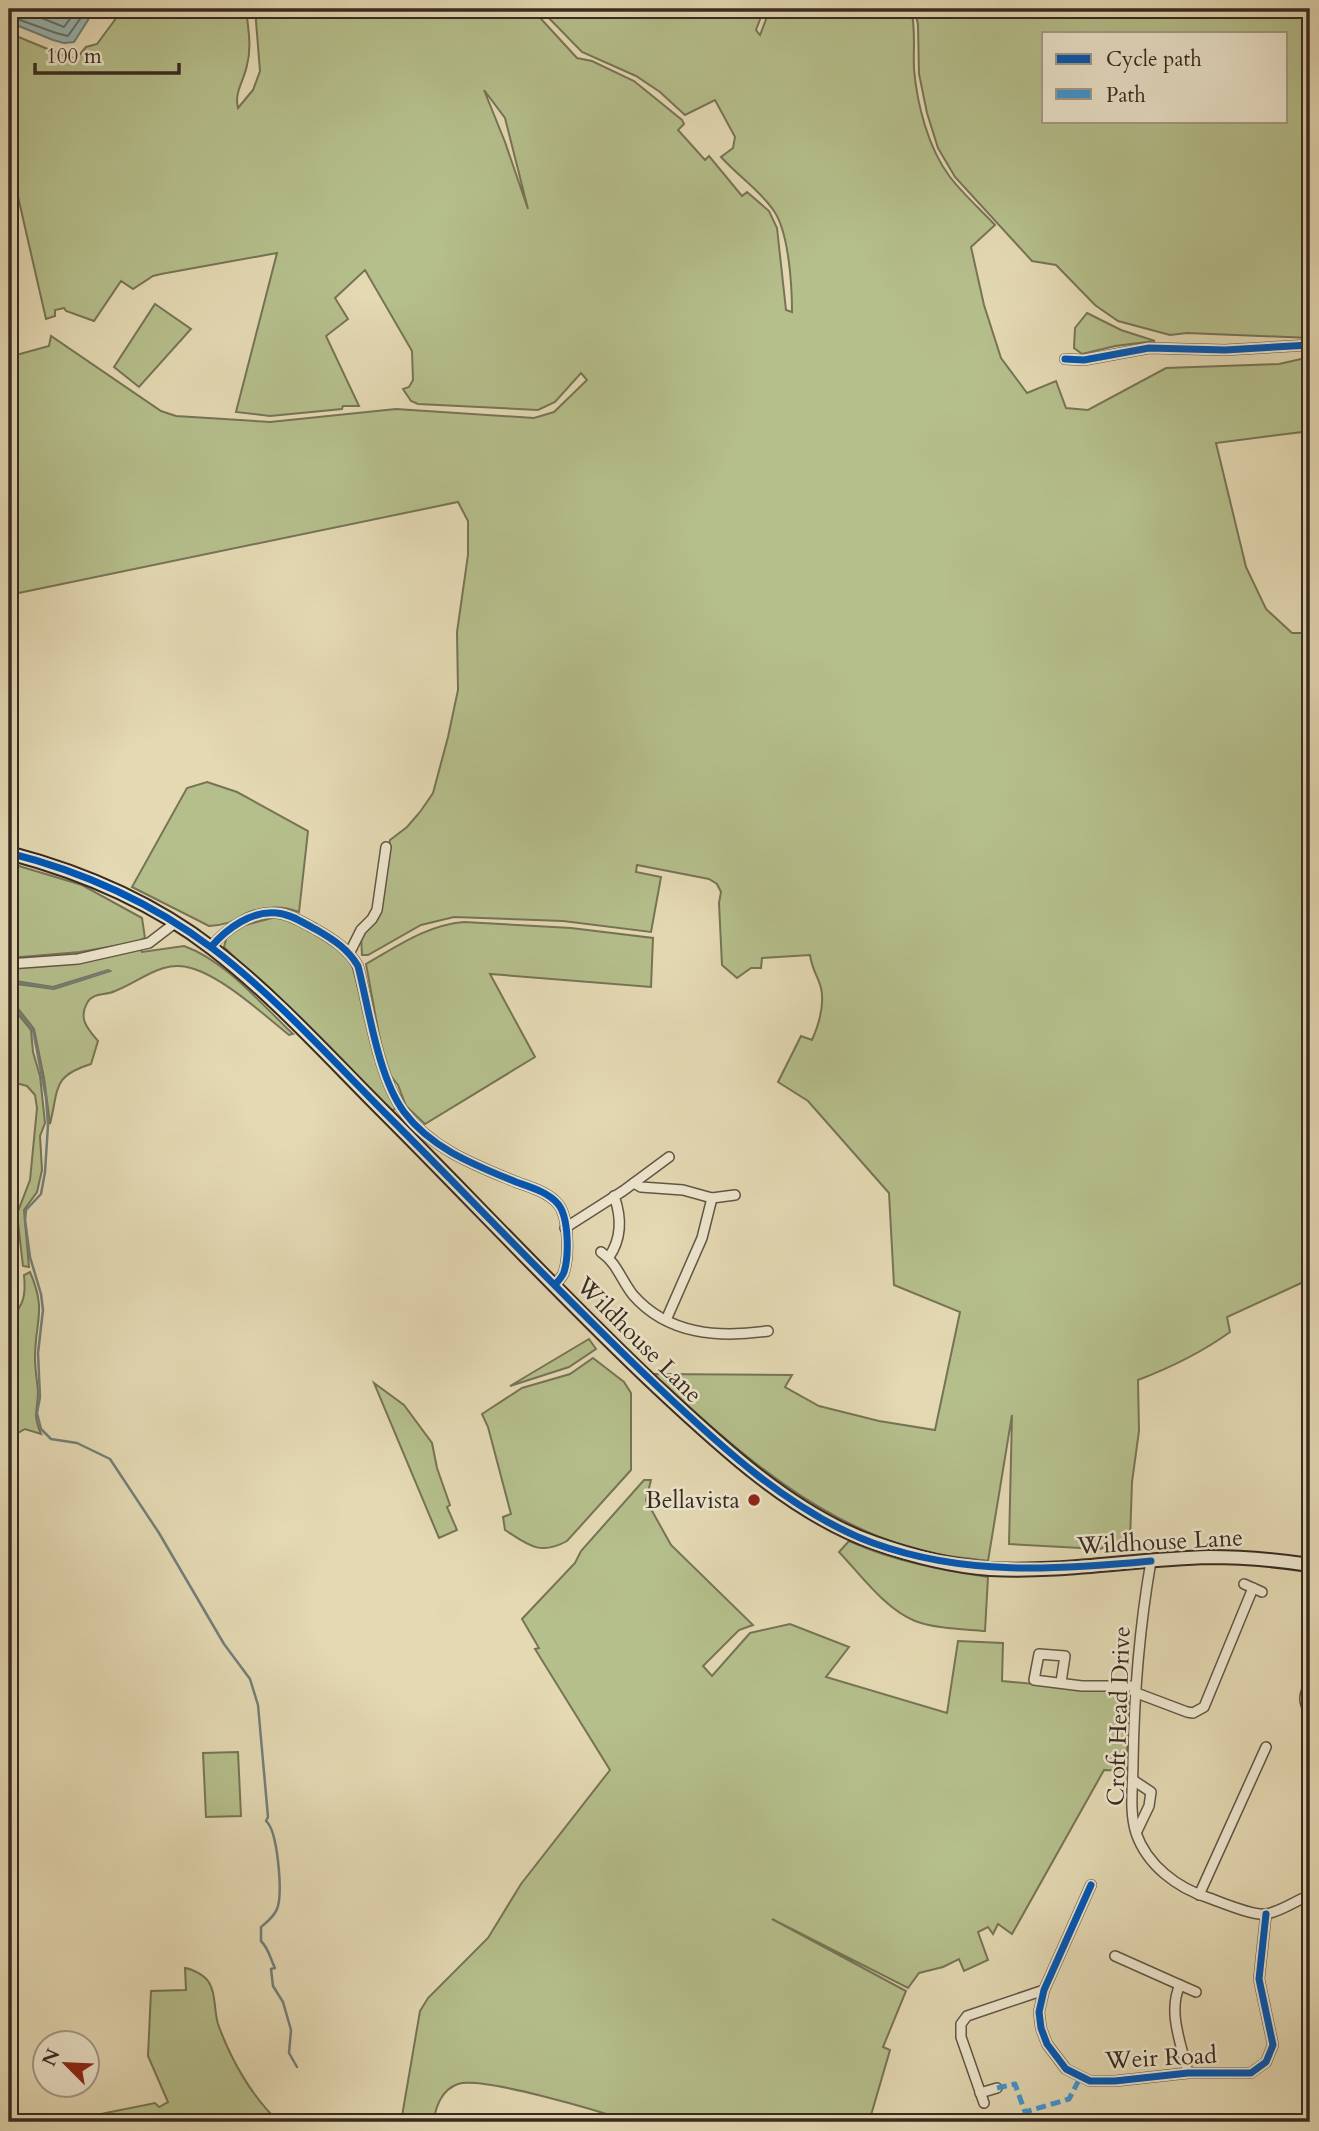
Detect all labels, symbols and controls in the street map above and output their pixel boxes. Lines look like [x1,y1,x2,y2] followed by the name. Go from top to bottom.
[35,32,178,76] scale bar
[1042,32,1288,122] legend
[46,42,102,71] text: 100 m
[1106,45,1202,74] text: Cycle path
[1106,81,1146,110] text: Path
[568,1269,709,1410] street label: Wildhouse Lane
[645,1484,741,1517] place label: Bellavista
[746,1492,762,1508] marker: Bellavista
[1075,1521,1244,1563] street label: Wildhouse Lane
[1099,1625,1139,1807] street label: Croft Head Drive
[32,2030,102,2100] north arrow
[1103,2039,1218,2077] street label: Weir Road
[36,2044,67,2070] text: N

